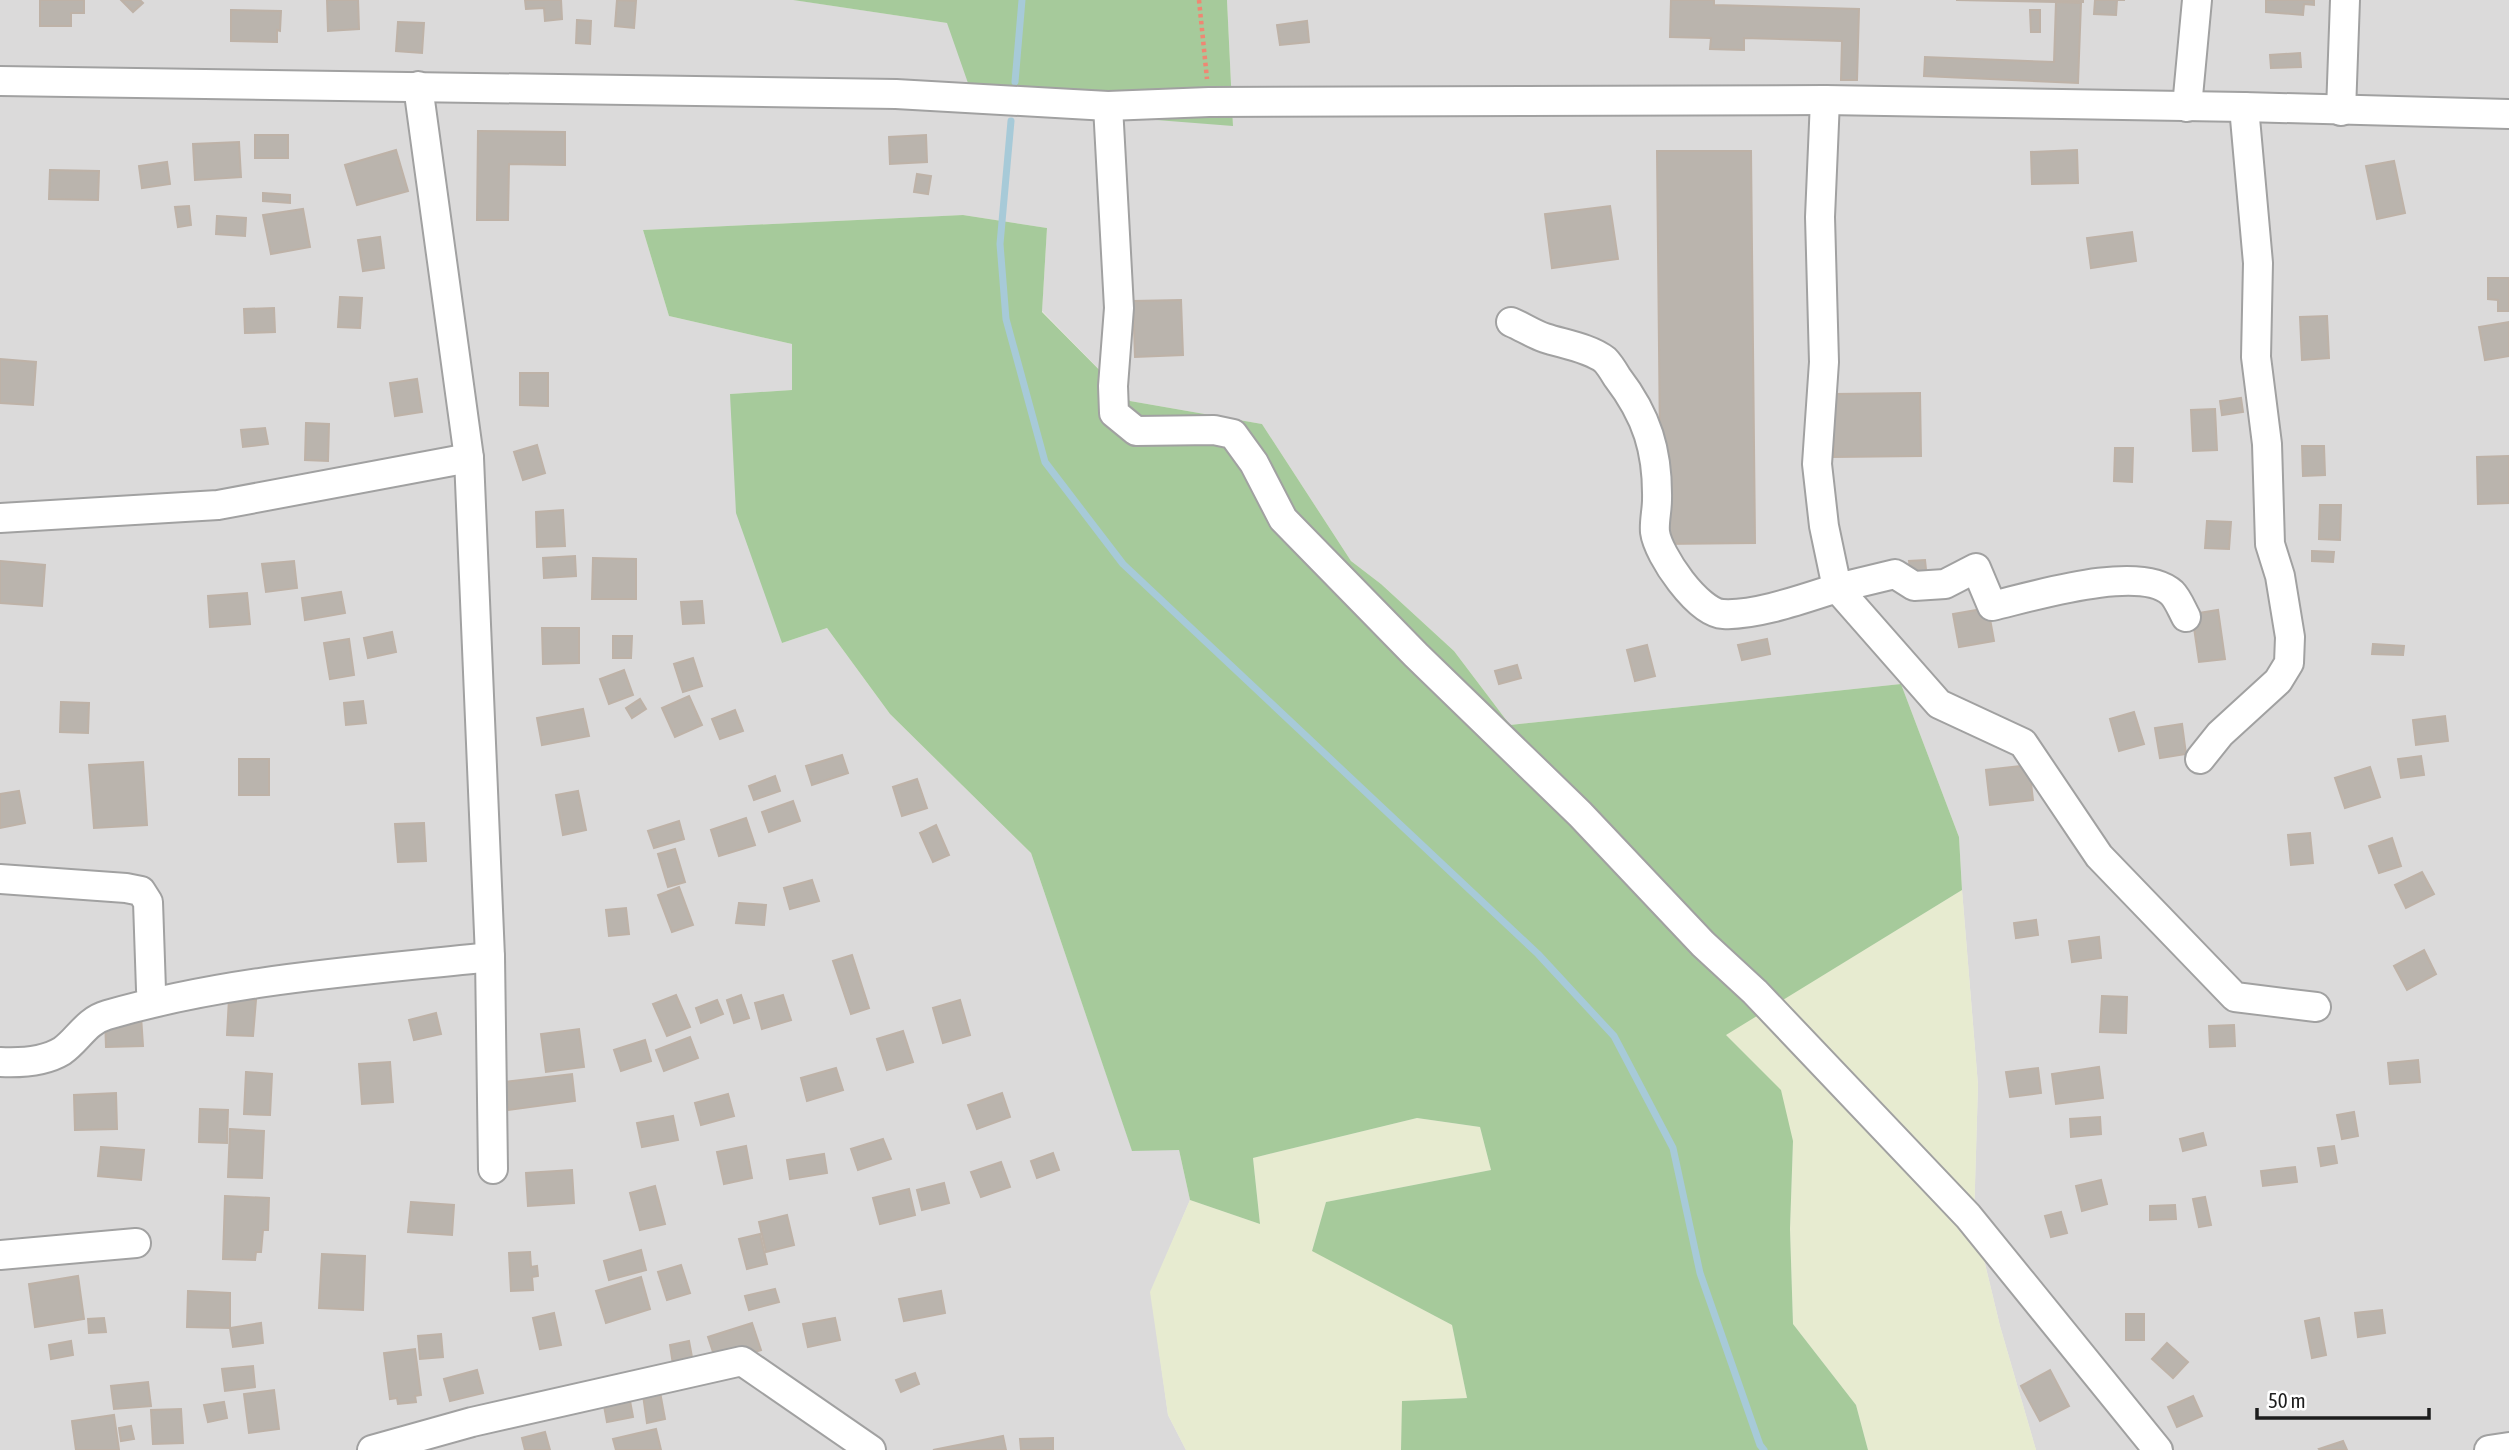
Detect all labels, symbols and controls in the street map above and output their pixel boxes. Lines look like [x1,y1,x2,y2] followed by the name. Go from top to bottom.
[2257,1376,2428,1420] scale bar
[2268,1388,2306,1412] text: 50 m

